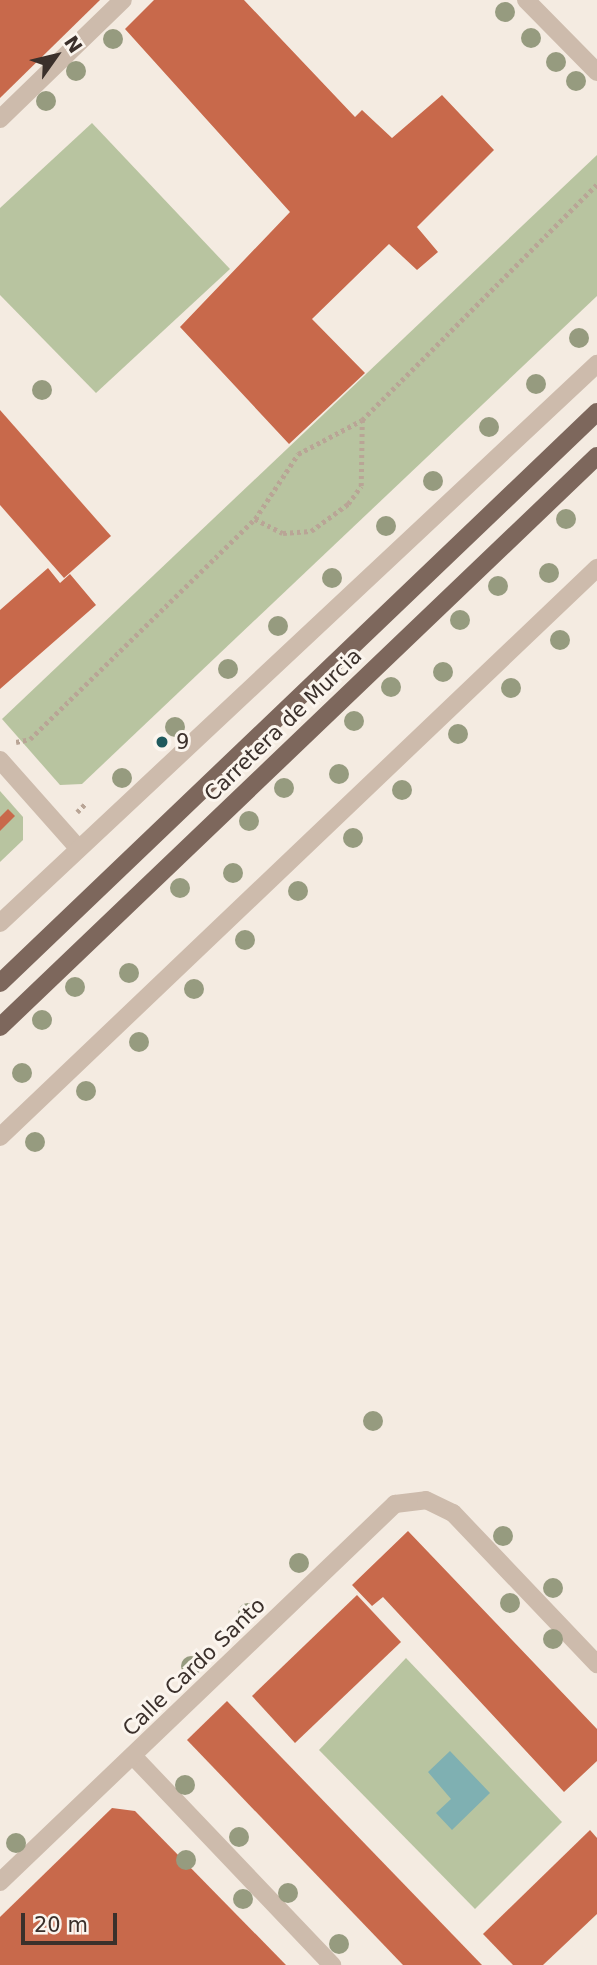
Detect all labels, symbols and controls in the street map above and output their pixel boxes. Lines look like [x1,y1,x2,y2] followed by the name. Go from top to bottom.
[21,21,91,91] north arrow
[60,32,87,57] text: N
[199,643,367,807] street label: Carretera de Murcia
[176,729,189,755] place label: 9
[154,734,170,750] marker: 9
[118,1593,270,1741] street label: Calle Cardo Santo
[24,1898,121,1942] scale bar
[34,1913,88,1937] text: 20 m

